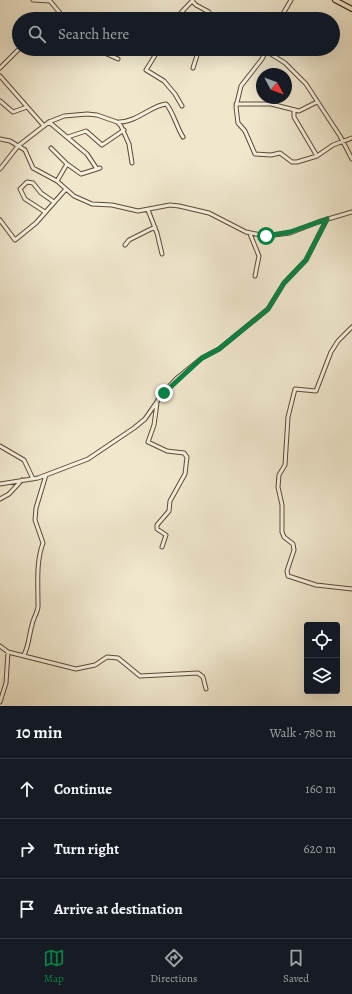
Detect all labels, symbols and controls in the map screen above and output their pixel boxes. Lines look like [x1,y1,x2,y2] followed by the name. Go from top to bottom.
[12,12,340,56] search box
[26,23,48,45] icon: search
[58,24,129,44] text: Search here
[256,68,292,104] north arrow
[257,227,275,245] route start
[155,384,173,402] route end
[304,622,340,694] map controls
[304,622,340,658] button: locate
[304,658,340,694] button: layers
[16,721,62,744] text: 10 min
[269,724,336,741] text: Walk · 780 m
[16,778,38,800] icon: ahead
[54,779,112,799] text: Continue
[305,780,336,797] text: 160 m
[16,838,38,860] icon: right
[54,839,119,859] text: Turn right
[303,840,336,857] text: 620 m
[16,898,38,920] icon: arrive
[54,899,183,919] text: Arrive at destination
[43,947,65,986] tab: Map
[150,947,198,986] tab: Directions
[283,947,309,986] tab: Saved

